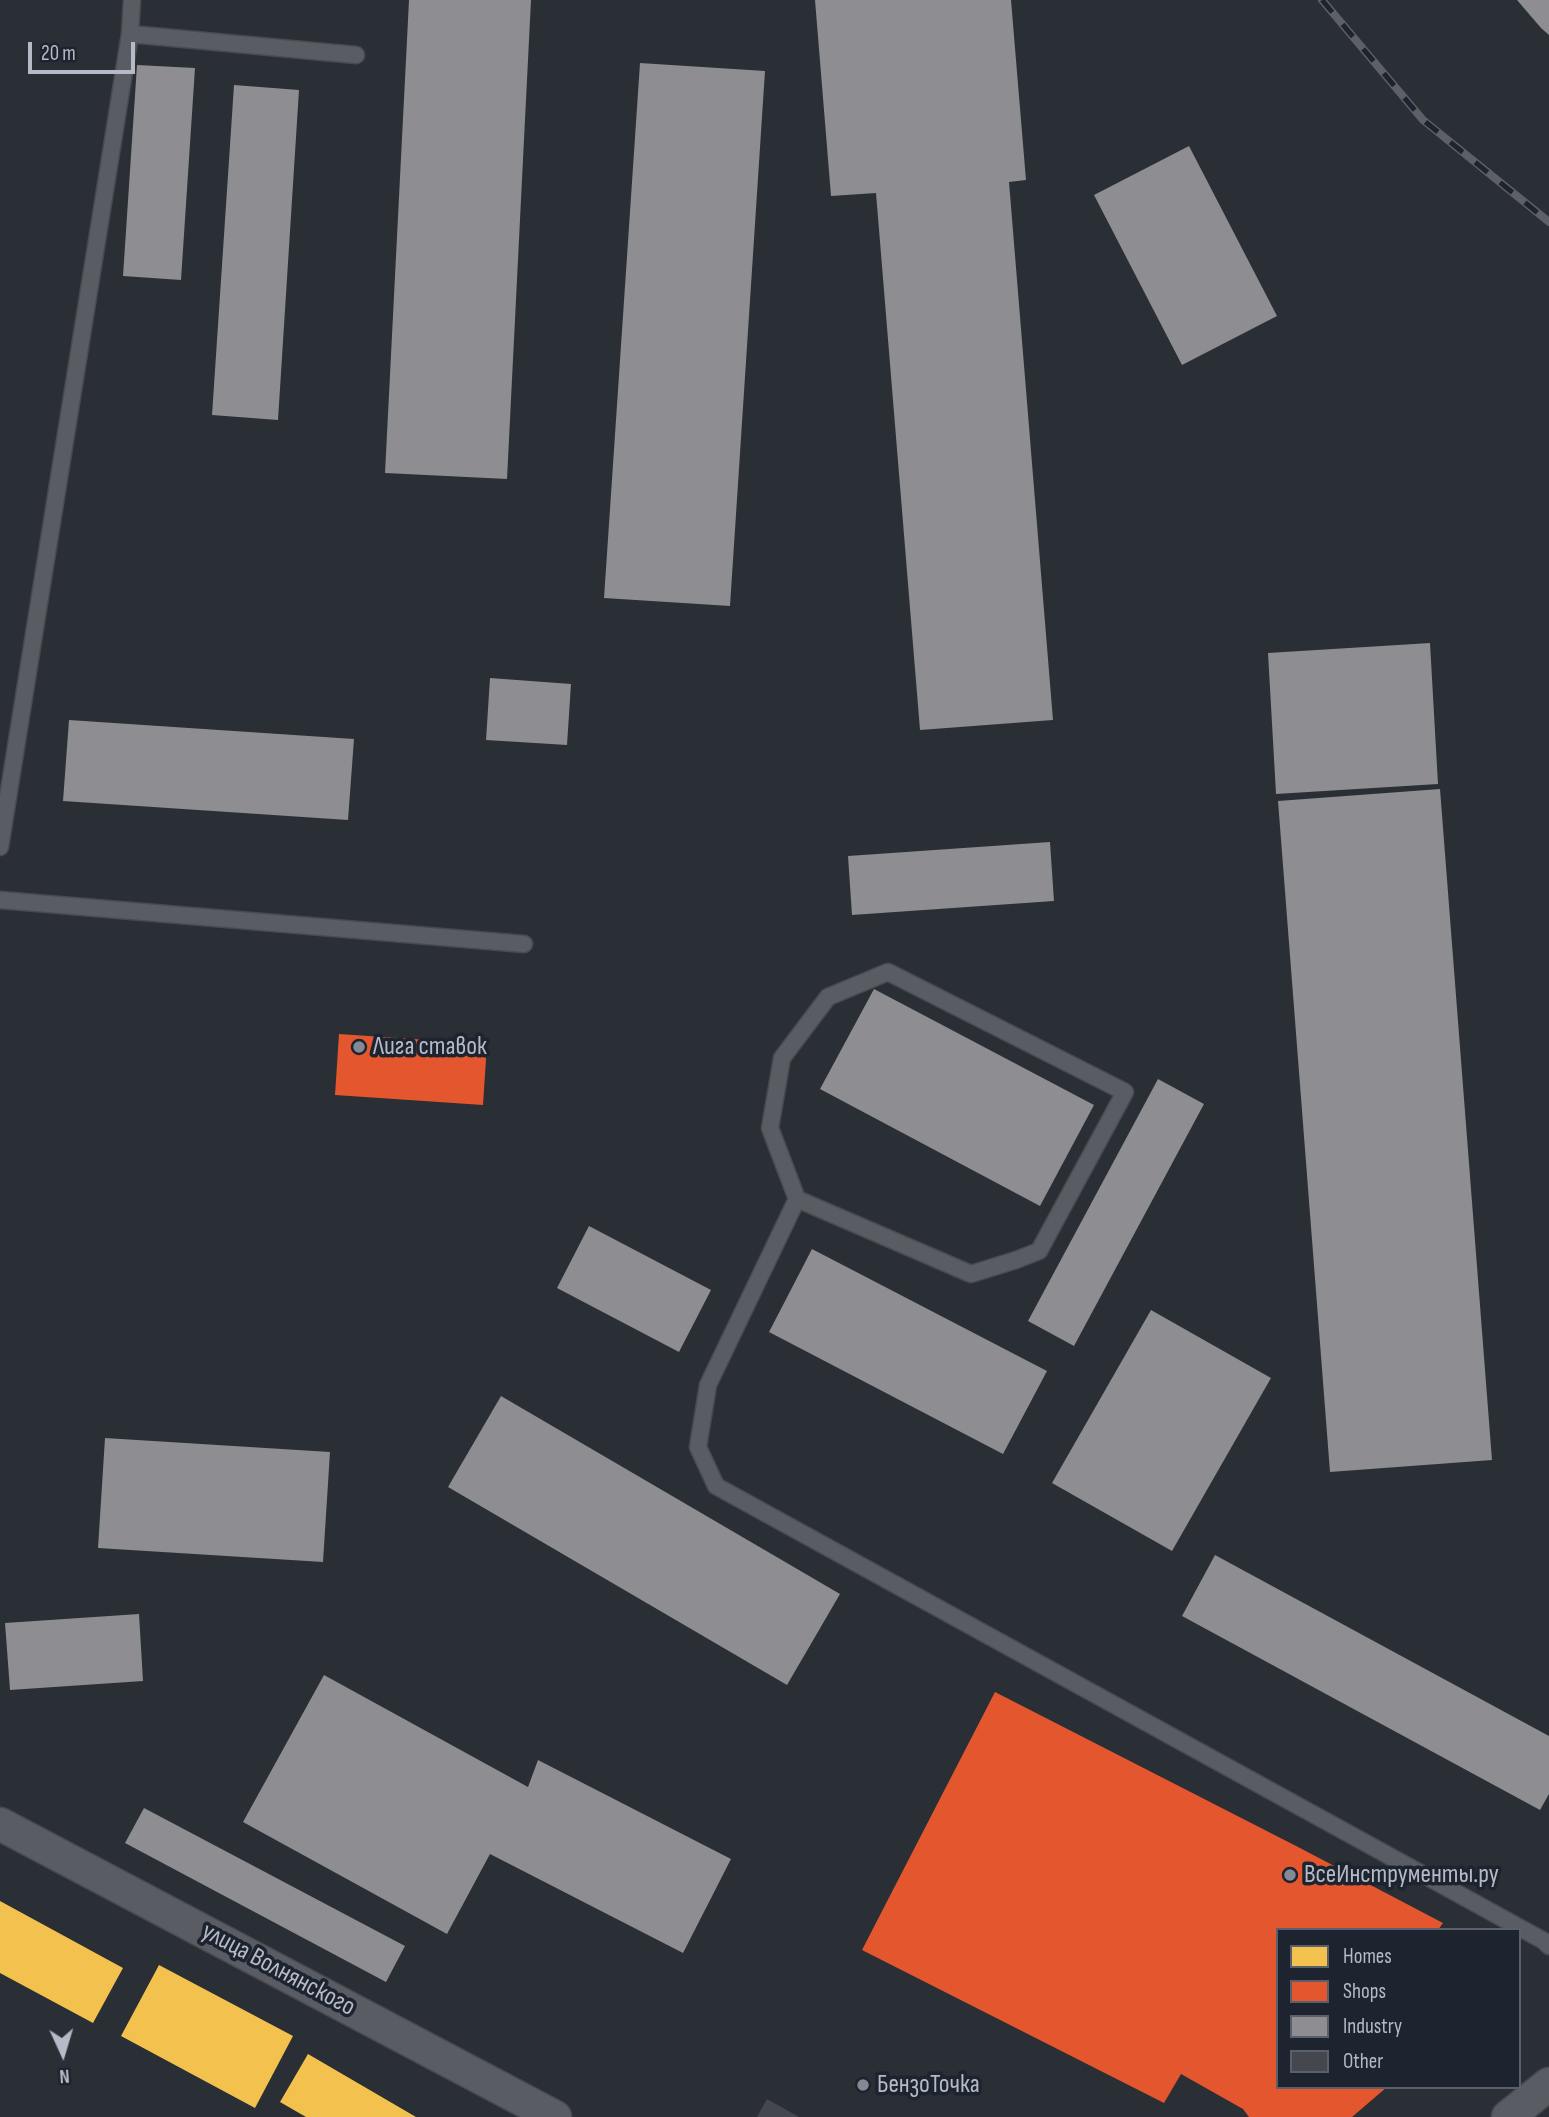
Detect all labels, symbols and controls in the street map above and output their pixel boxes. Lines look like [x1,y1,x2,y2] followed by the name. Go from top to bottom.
[32,28,138,72] scale bar
[41,41,76,66] text: 20 m
[373,1031,487,1063] place label: Лига ставок
[351,1039,367,1055] marker: Лига ставок
[1304,1859,1499,1891] place label: ВсеИнструменты.ру
[1282,1867,1298,1883] marker: ВсеИнструменты.ру
[196,1916,360,2024] street label: улица Волнянского
[1276,1928,1521,2089] legend
[1343,1944,1392,1969] text: Homes
[1343,1979,1386,2004] text: Shops
[1343,2014,1402,2039] text: Industry
[28,2019,98,2089] north arrow
[1343,2049,1383,2074] text: Other
[59,2064,70,2087] text: N
[877,2069,980,2101] place label: БензоТочка
[855,2077,871,2093] marker: БензоТочка

